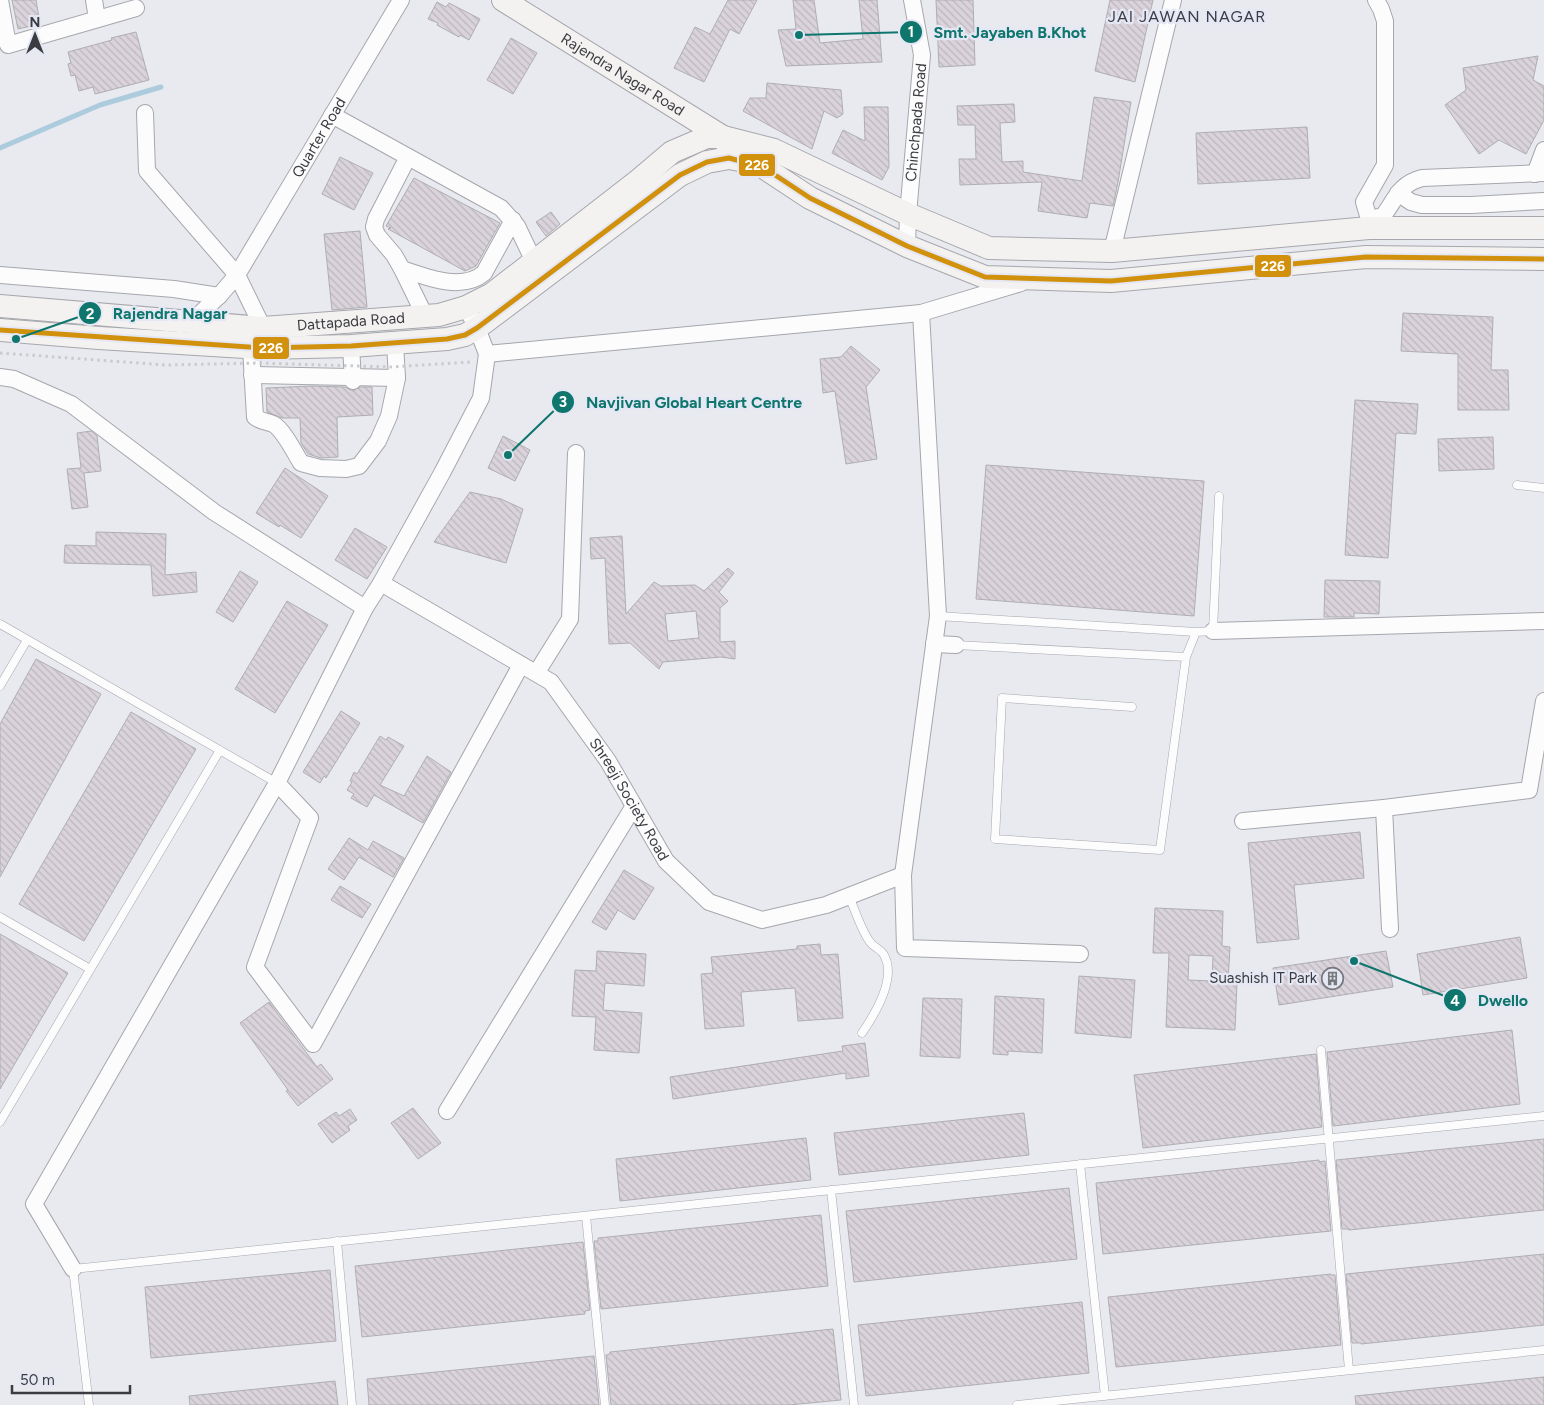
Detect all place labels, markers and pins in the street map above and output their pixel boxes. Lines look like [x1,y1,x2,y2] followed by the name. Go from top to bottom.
[899,16,1097,47] callout: Smt. Jayaben B.Khot
[78,298,237,329] callout: Rajendra Nagar
[551,387,812,418] callout: Navjivan Global Heart Centre
[1321,966,1345,990] building icon: Suashish IT Park
[1209,969,1318,987] place label: Suashish IT Park
[1443,985,1538,1016] callout: Dwello

